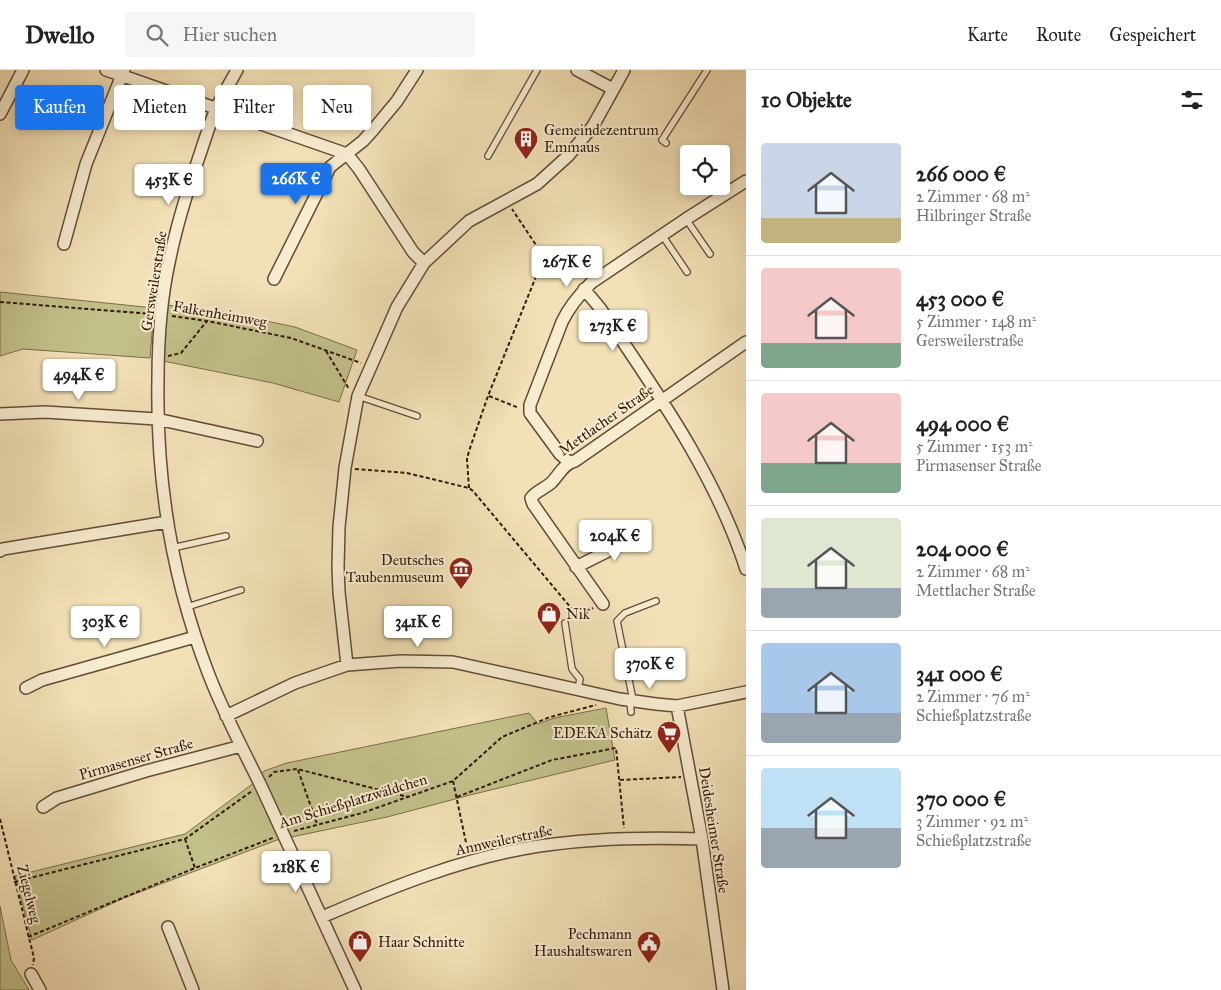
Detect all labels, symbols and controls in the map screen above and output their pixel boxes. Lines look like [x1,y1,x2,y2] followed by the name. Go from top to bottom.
[125,12,475,57] search box
[25,20,95,50] text: Dwello
[143,21,171,49] icon: search
[183,23,277,46] text: Hier suchen
[967,24,1008,46] text: Karte
[1036,24,1081,46] text: Route
[1109,24,1196,46] text: Gespeichert
[15,85,104,130] chip: Kaufen
[114,85,205,130] chip: Mieten
[215,85,293,130] chip: Filter
[303,85,371,130] chip: Neu
[1178,86,1206,114] icon: filters
[761,87,852,113] text: 10 Objekte
[544,121,659,156] place label: Gemeindezentrum Emmaus
[513,126,539,160] building icon: Gemeindezentrum Emmaus
[680,145,730,195] map controls
[680,145,730,195] button: locate
[916,161,1006,187] text: 266 000 €
[255,162,337,205] pin: 266K €
[801,163,861,223] icon: home
[128,164,210,206] pin: 453K €
[272,169,320,188] text: 266K €
[145,170,193,189] text: 453K €
[916,187,1030,206] text: 2 Zimmer · 68 m²
[916,206,1031,225] text: Hilbringer Straße
[137,230,171,332] street label: Gersweilerstraße
[526,246,608,288] pin: 267K €
[542,252,592,271] text: 267K €
[916,286,1004,312] text: 453 000 €
[801,288,861,348] icon: home
[172,297,269,331] street label: Falkenheimweg
[572,310,654,352] pin: 273K €
[916,312,1036,331] text: 5 Zimmer · 148 m²
[590,316,636,335] text: 273K €
[916,331,1024,350] text: Gersweilerstraße
[38,358,120,401] pin: 494K €
[54,365,104,384] text: 494K €
[555,380,657,460] street label: Mettlacher Straße
[916,411,1009,437] text: 494 000 €
[801,413,861,473] icon: home
[916,437,1033,456] text: 5 Zimmer · 153 m²
[916,456,1041,475] text: Pirmasenser Straße
[574,520,656,562] pin: 204K €
[590,526,640,545] text: 204K €
[916,536,1009,562] text: 204 000 €
[801,538,861,598] icon: home
[346,551,444,586] place label: Deutsches Taubenmuseum
[448,556,474,590] museum icon: Deutsches Taubenmuseum
[916,562,1030,581] text: 2 Zimmer · 68 m²
[916,581,1036,600] text: Mettlacher Straße
[536,601,562,635] shop icon: Nik
[566,605,590,623] place label: Nik
[64,606,146,648] pin: 303K €
[377,606,459,648] pin: 341K €
[82,612,128,631] text: 303K €
[395,612,441,631] text: 341K €
[609,648,691,690] pin: 370K €
[626,654,674,673] text: 370K €
[916,661,1003,687] text: 341 000 €
[801,663,861,723] icon: home
[916,687,1030,706] text: 2 Zimmer · 76 m²
[916,706,1031,725] text: Schießplatzstraße
[656,720,682,754] supermarket icon: EDEKA Schätz
[553,724,652,742] place label: EDEKA Schätz
[77,734,195,784] street label: Pirmasenser Straße
[695,766,733,894] street label: Deidesheimer Straße
[276,770,429,832] street label: Am Schießplatzwäldchen
[916,786,1006,812] text: 370 000 €
[801,788,861,848] icon: home
[916,812,1028,831] text: 3 Zimmer · 92 m²
[453,821,554,859] street label: Annweilerstraße
[916,831,1031,850] text: Schießplatzstraße
[255,850,337,893] pin: 218K €
[272,857,320,876] text: 218K €
[13,863,45,926] street label: Ziegelweg
[534,925,632,960] place label: Pechmann Haushaltswaren
[347,929,373,963] shop icon: Haar Schnitte
[636,930,662,964] public building icon: Pechmann Haushaltswaren
[378,933,465,951] place label: Haar Schnitte

